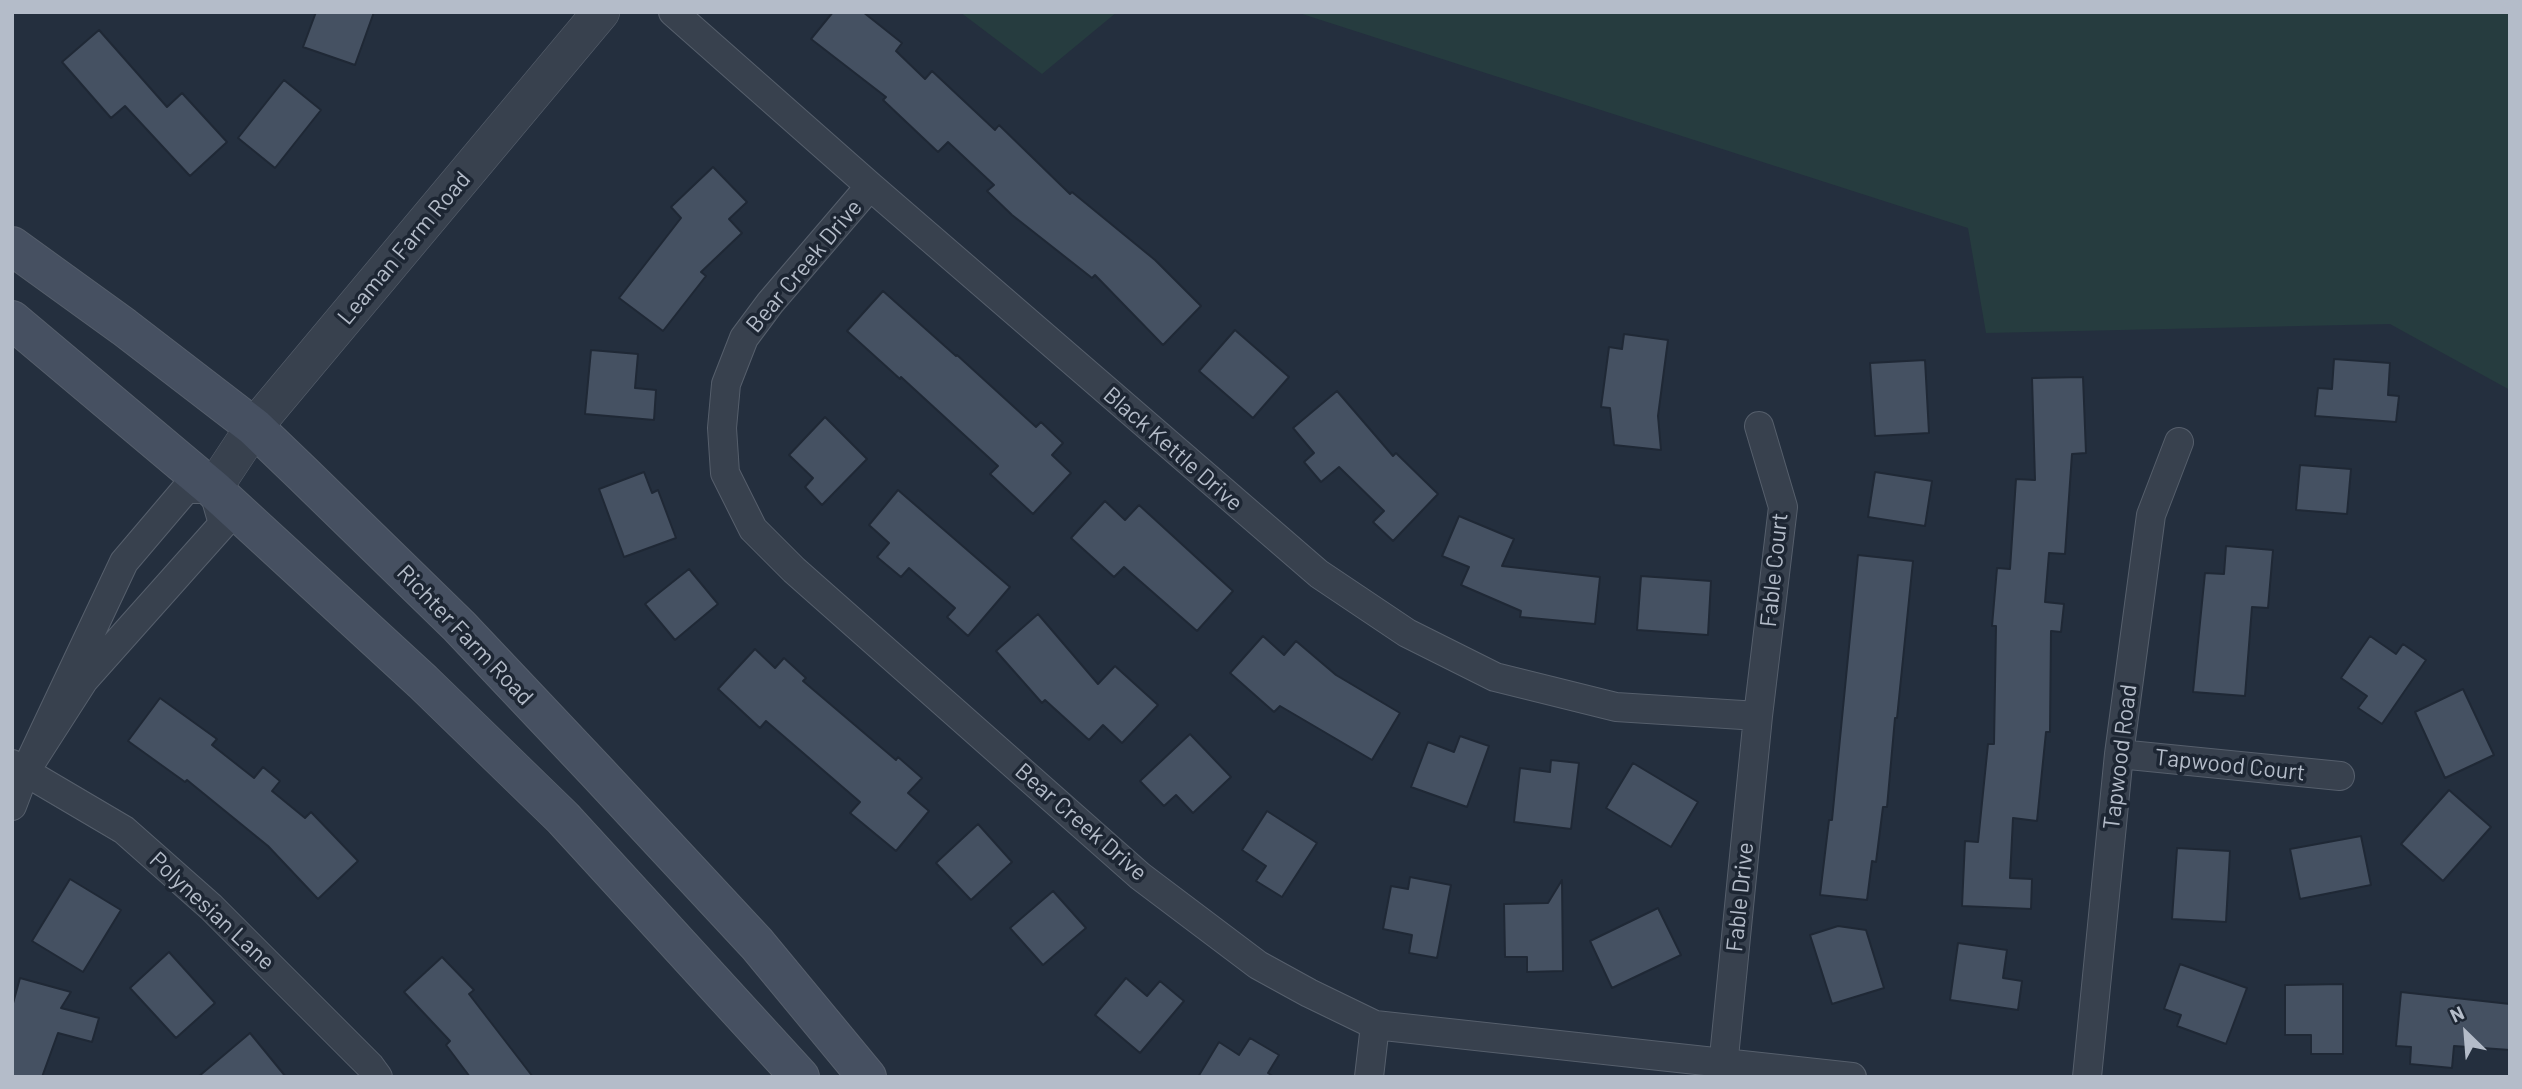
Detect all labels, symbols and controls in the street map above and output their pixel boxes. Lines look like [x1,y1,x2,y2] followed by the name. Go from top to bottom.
[332,166,476,330] street label: Leaman Farm Road
[740,194,868,338] street label: Bear Creek Drive
[1098,381,1248,517] street label: Black Kettle Drive
[1754,512,1794,628] street label: Fable Court
[391,559,539,711] street label: Richter Farm Road
[2097,683,2143,831] street label: Tapwood Road
[2153,743,2307,787] street label: Tapwood Court
[1010,757,1152,887] street label: Bear Creek Drive
[1721,841,1759,953] street label: Fable Drive
[144,846,280,976] street label: Polynesian Lane
[2431,998,2501,1068] north arrow
[2446,1000,2467,1027] text: N

